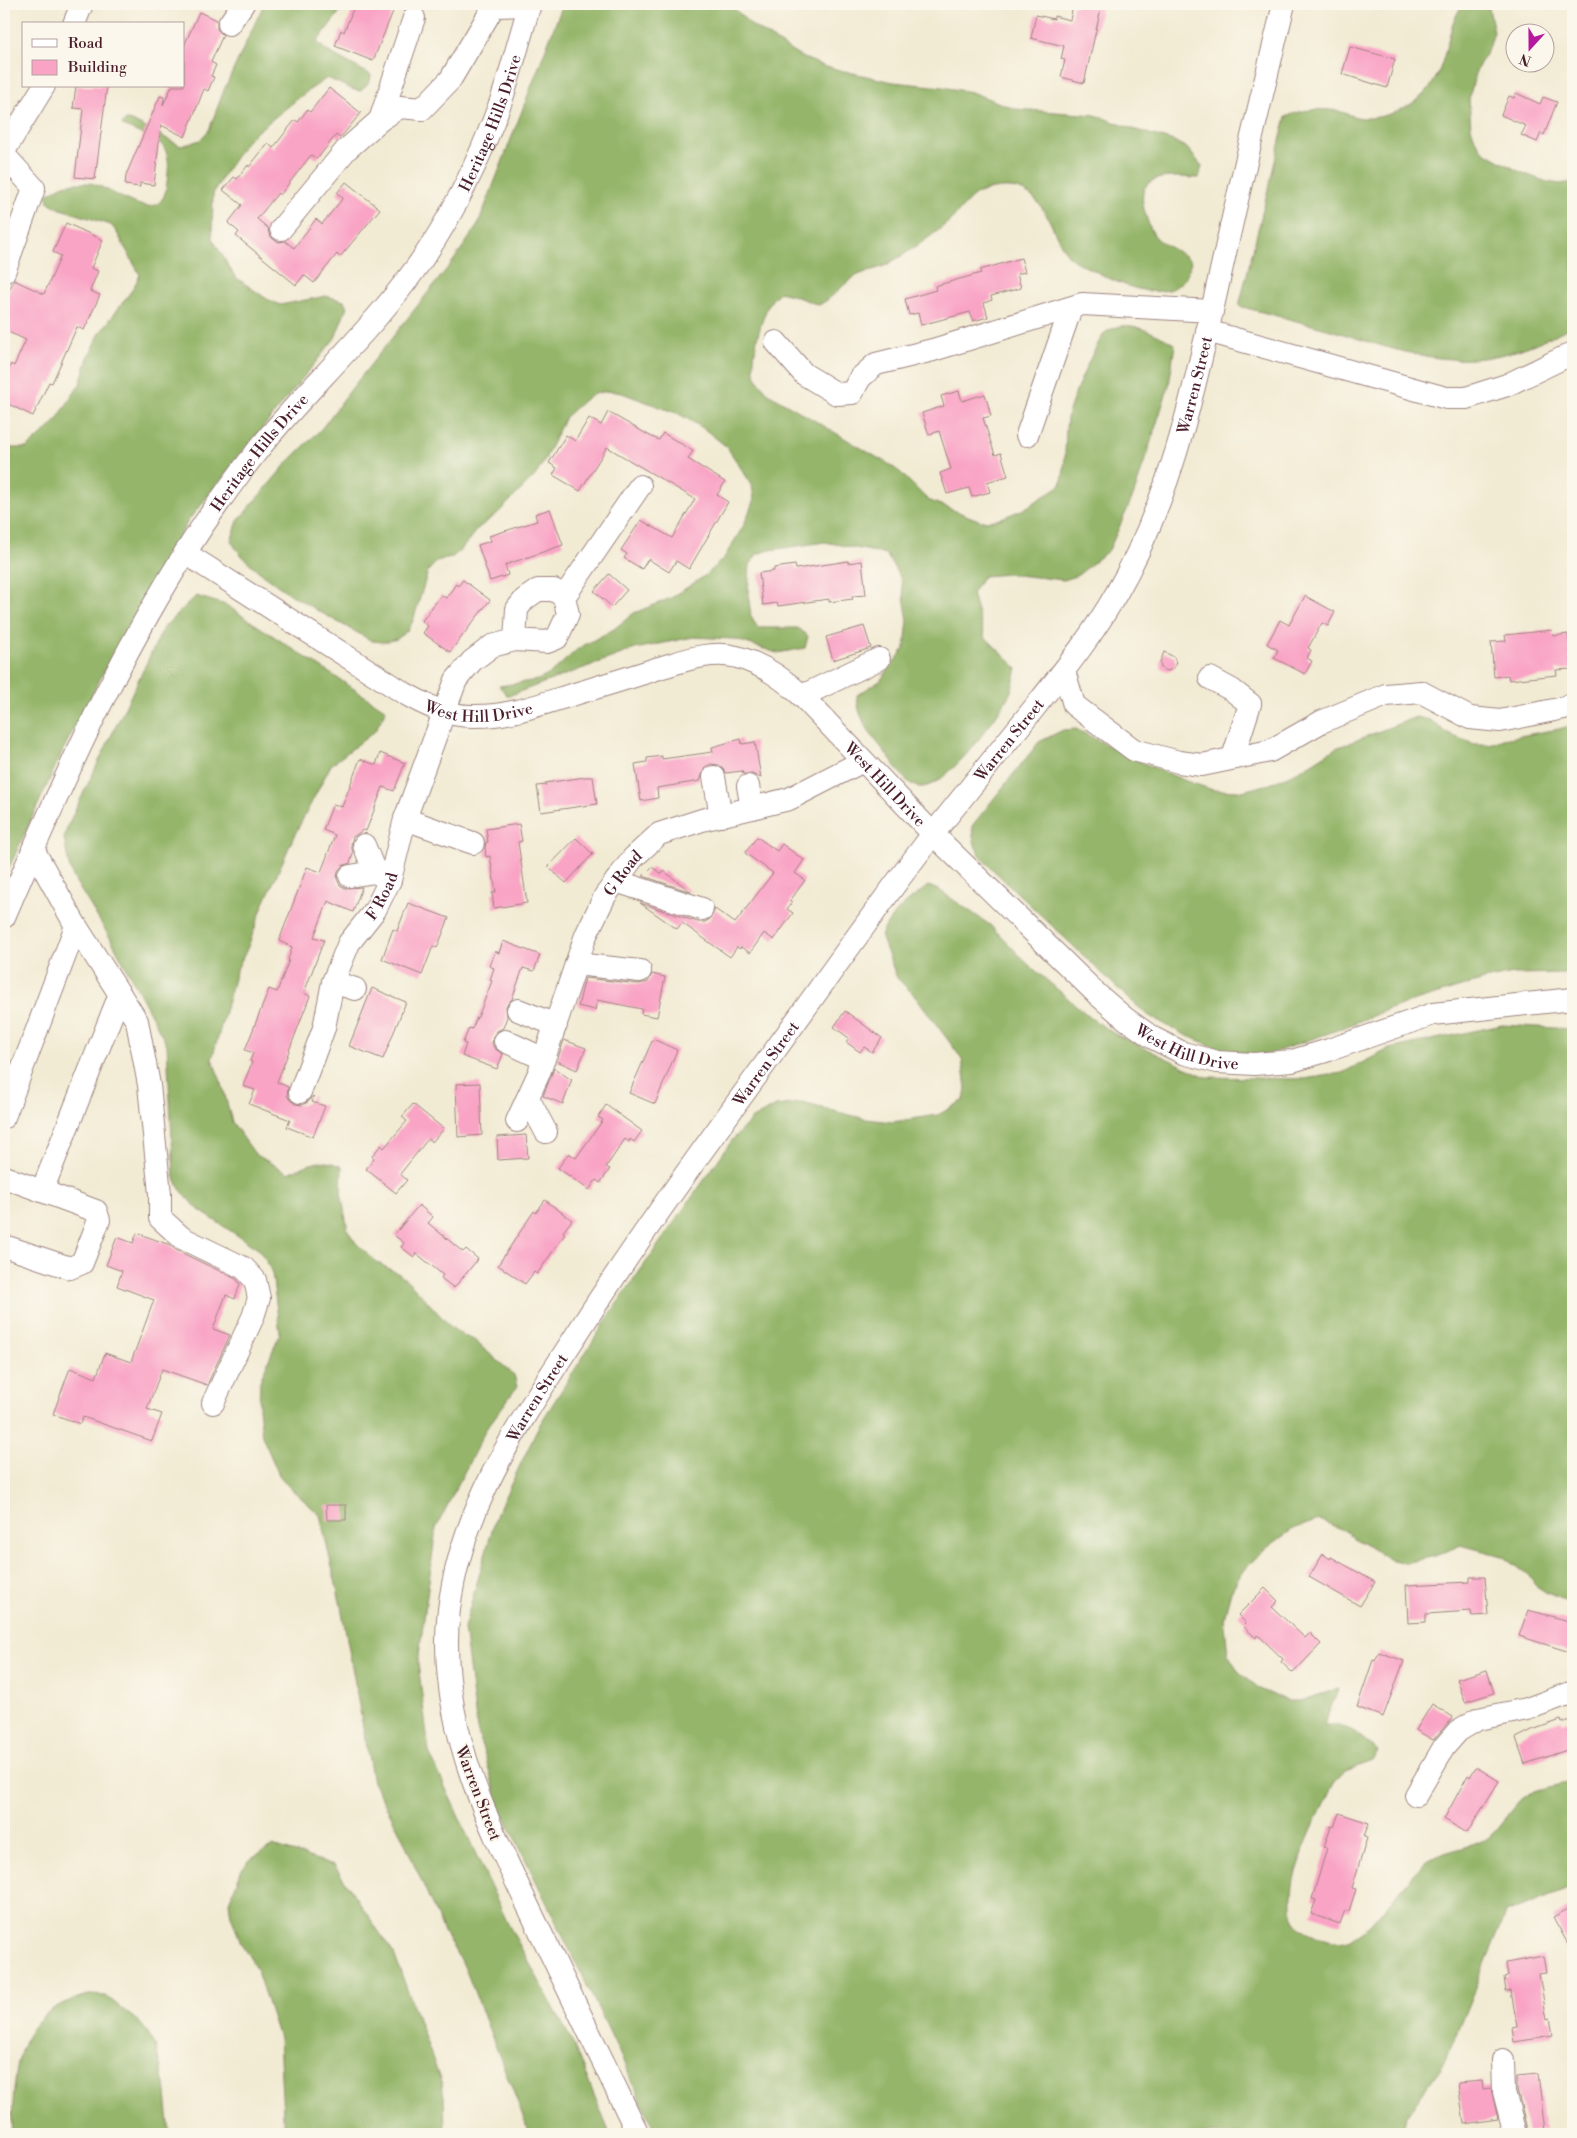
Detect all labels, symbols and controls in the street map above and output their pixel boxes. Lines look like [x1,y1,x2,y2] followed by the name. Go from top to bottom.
[22,22,185,88] legend
[1504,22,1554,72] north arrow
[68,34,103,53] text: Road
[1517,49,1534,70] text: N
[455,52,526,195] street label: Heritage Hills Drive
[67,58,127,77] text: Building
[1173,334,1217,437] street label: Warren Street
[207,390,313,516] street label: Heritage Hills Drive
[970,695,1049,786] street label: Warren Street
[420,696,535,727] street label: West Hill Drive
[839,737,930,831] street label: West Hill Drive
[599,846,646,900] street label: G Road
[362,871,402,925] street label: F Road
[728,1017,804,1111] street label: Warren Street
[1130,1019,1239,1074] street label: West Hill Drive
[502,1350,573,1446] street label: Warren Street
[450,1742,505,1844] street label: Warren Street

